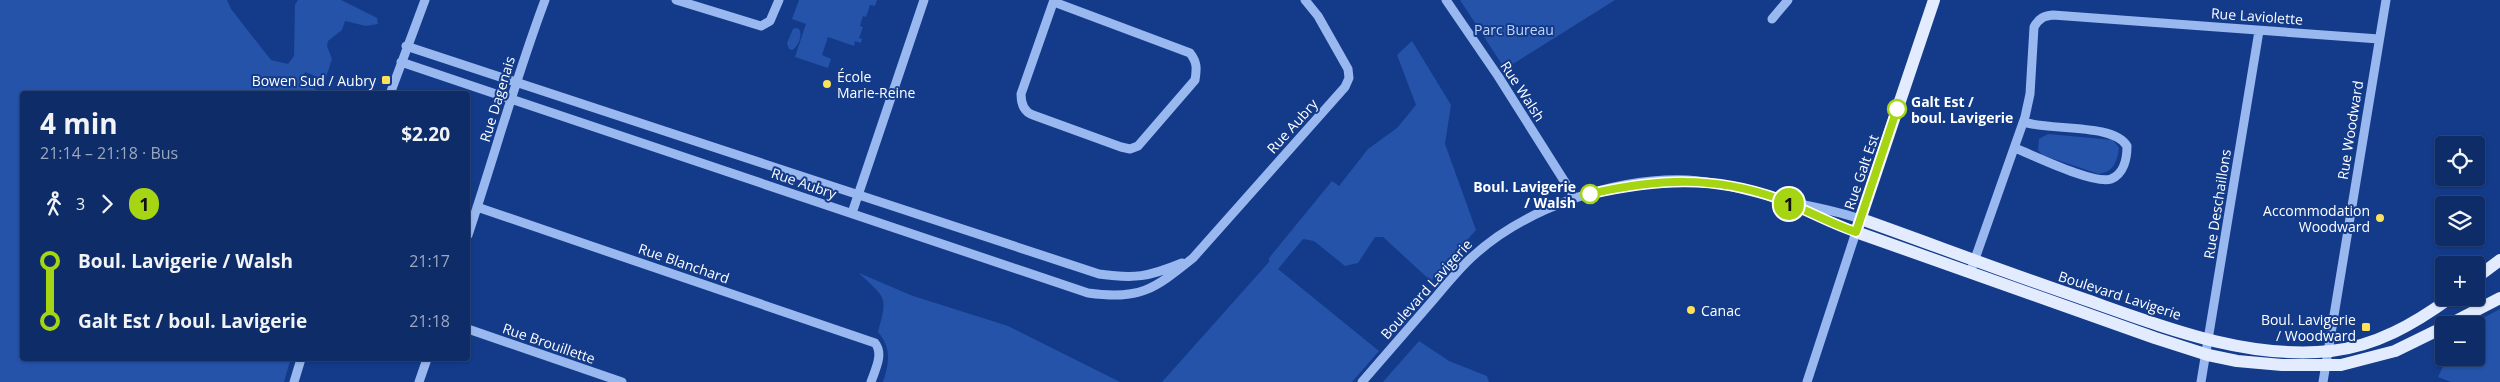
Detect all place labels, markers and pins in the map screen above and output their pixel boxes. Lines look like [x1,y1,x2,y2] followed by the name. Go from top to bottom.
[837,67,916,102] place label: École Marie-Reine
[252,71,377,90] place label: Bowen Sud / Aubry
[380,74,392,86] marker: Bowen Sud / Aubry
[821,78,833,90] marker: École Marie-Reine
[1911,92,2013,127] place label: Galt Est / boul. Lavigerie
[1887,99,1907,119] marker: Galt Est / boul. Lavigerie
[1473,177,1576,212] place label: Boul. Lavigerie / Walsh
[1580,184,1600,204] marker: Boul. Lavigerie / Walsh
[2263,201,2370,236] place label: Accommodation Woodward
[2374,212,2386,224] marker: Accommodation Woodward
[1701,301,1741,320] place label: Canac
[1685,304,1697,316] marker: Canac
[2261,310,2356,345] place label: Boul. Lavigerie / Woodward
[2360,321,2372,333] marker: Boul. Lavigerie / Woodward

